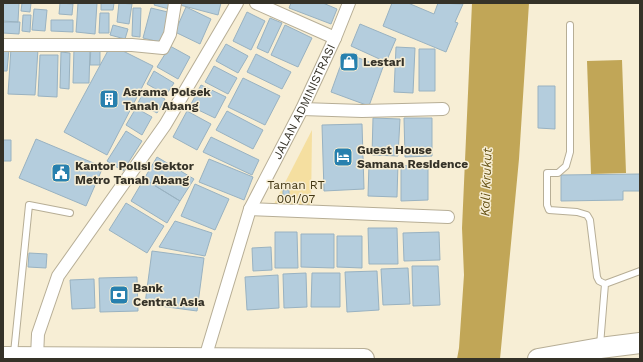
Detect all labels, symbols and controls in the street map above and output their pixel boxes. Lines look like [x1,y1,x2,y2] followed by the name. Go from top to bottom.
[270,42,338,162] street label: JALAN ADMINISTRASI
[338,51,360,73] shop icon: Lestari
[363,55,404,69] place label: Lestari
[123,85,211,113] place label: Asrama Polsek Tanah Abang
[98,88,120,110] building icon: Asrama Polsek Tanah Abang
[357,143,468,171] place label: Guest House Samana Residence
[332,146,354,168] hotel icon: Guest House Samana Residence
[477,147,495,217] water label: Kali Krukut
[75,159,195,187] place label: Kantor Polisi Sektor Metro Tanah Abang
[50,162,72,184] public building icon: Kantor Polisi Sektor Metro Tanah Abang
[267,178,325,206] park label: Taman RT 001/07
[133,281,205,309] place label: Bank Central Asia
[108,284,130,306] bank icon: Bank Central Asia

